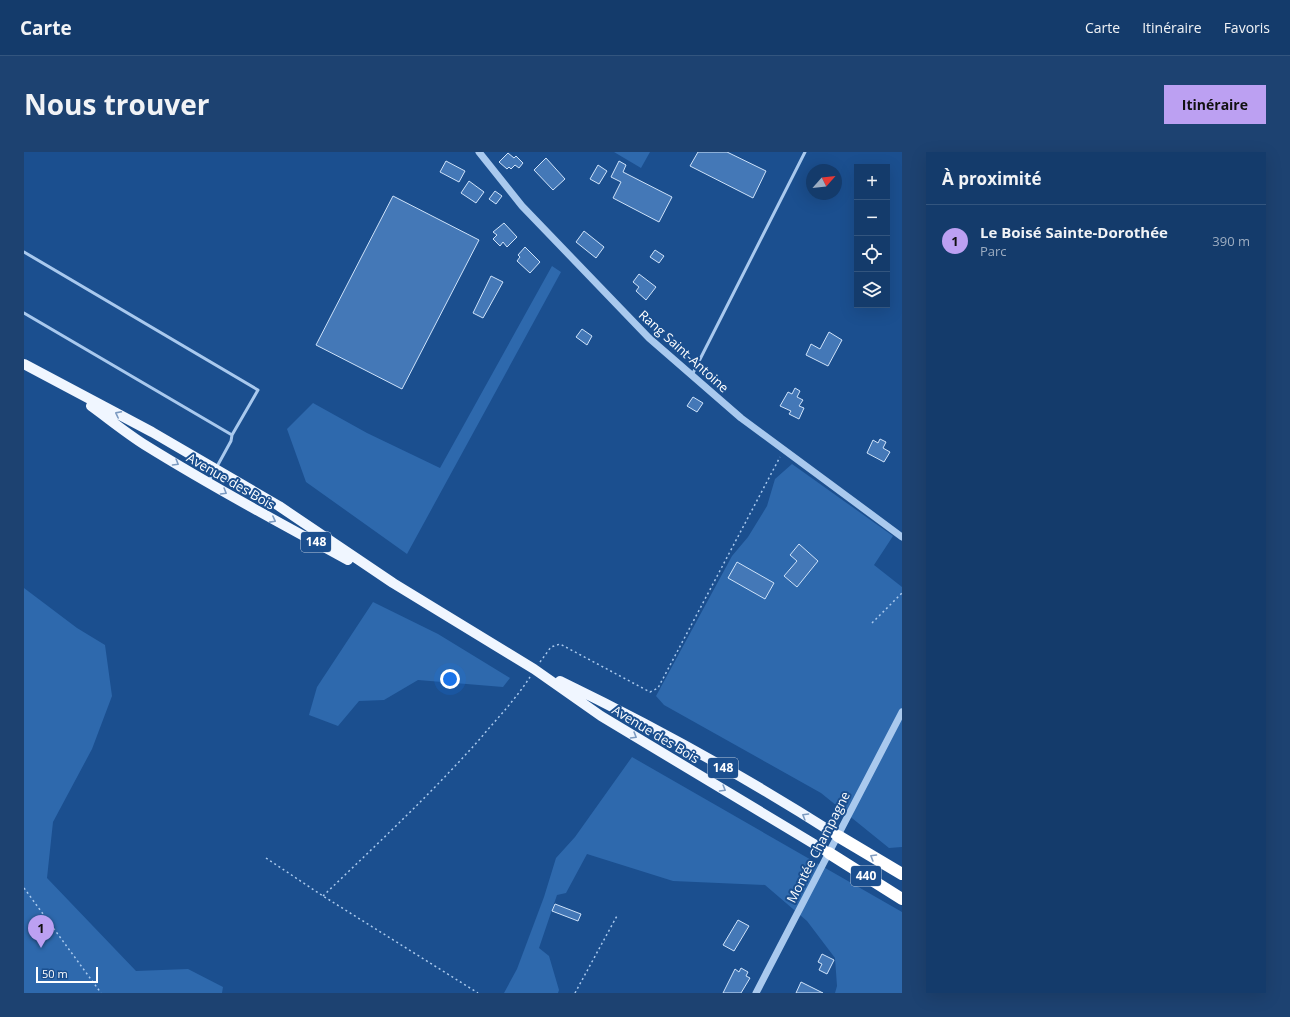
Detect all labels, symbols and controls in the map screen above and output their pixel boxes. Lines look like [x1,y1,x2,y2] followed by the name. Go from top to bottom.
[20,15,72,41] text: Carte
[1085,18,1120,37] text: Carte
[1142,18,1202,37] text: Itinéraire
[1224,18,1270,37] text: Favoris
[24,85,210,123] text: Nous trouver
[1164,85,1266,124] button: Itinéraire
[806,164,842,200] north arrow
[854,164,890,308] map controls
[854,164,890,200] button: +
[942,167,1041,190] text: À proximité
[854,200,890,236] button: −
[980,222,1168,242] text: Le Boisé Sainte-Dorothée
[951,232,959,250] text: 1
[1212,232,1250,250] text: 390 m
[854,236,890,272] button: locate
[980,242,1007,260] text: Parc
[854,272,890,308] button: layers
[635,306,733,396] street label: Rang Saint-Antoine
[114,411,122,419] one-way arrow
[184,448,278,514] street label: Avenue des Bois
[172,459,179,466] one-way arrow
[220,487,227,494] one-way arrow
[269,515,276,523] one-way arrow
[301,532,331,552] road number: 148
[440,669,460,689] your location
[609,701,703,767] street label: Avenue des Bois
[630,731,637,739] one-way arrow
[708,758,738,778] road number: 148
[719,785,726,792] one-way arrow
[782,788,854,906] street label: Montée Champagne
[802,813,809,820] one-way arrow
[870,854,877,862] one-way arrow
[851,866,881,886] road number: 440
[28,915,54,948] pin: 1
[36,965,98,984] scale bar
[42,966,68,981] text: 50 m

